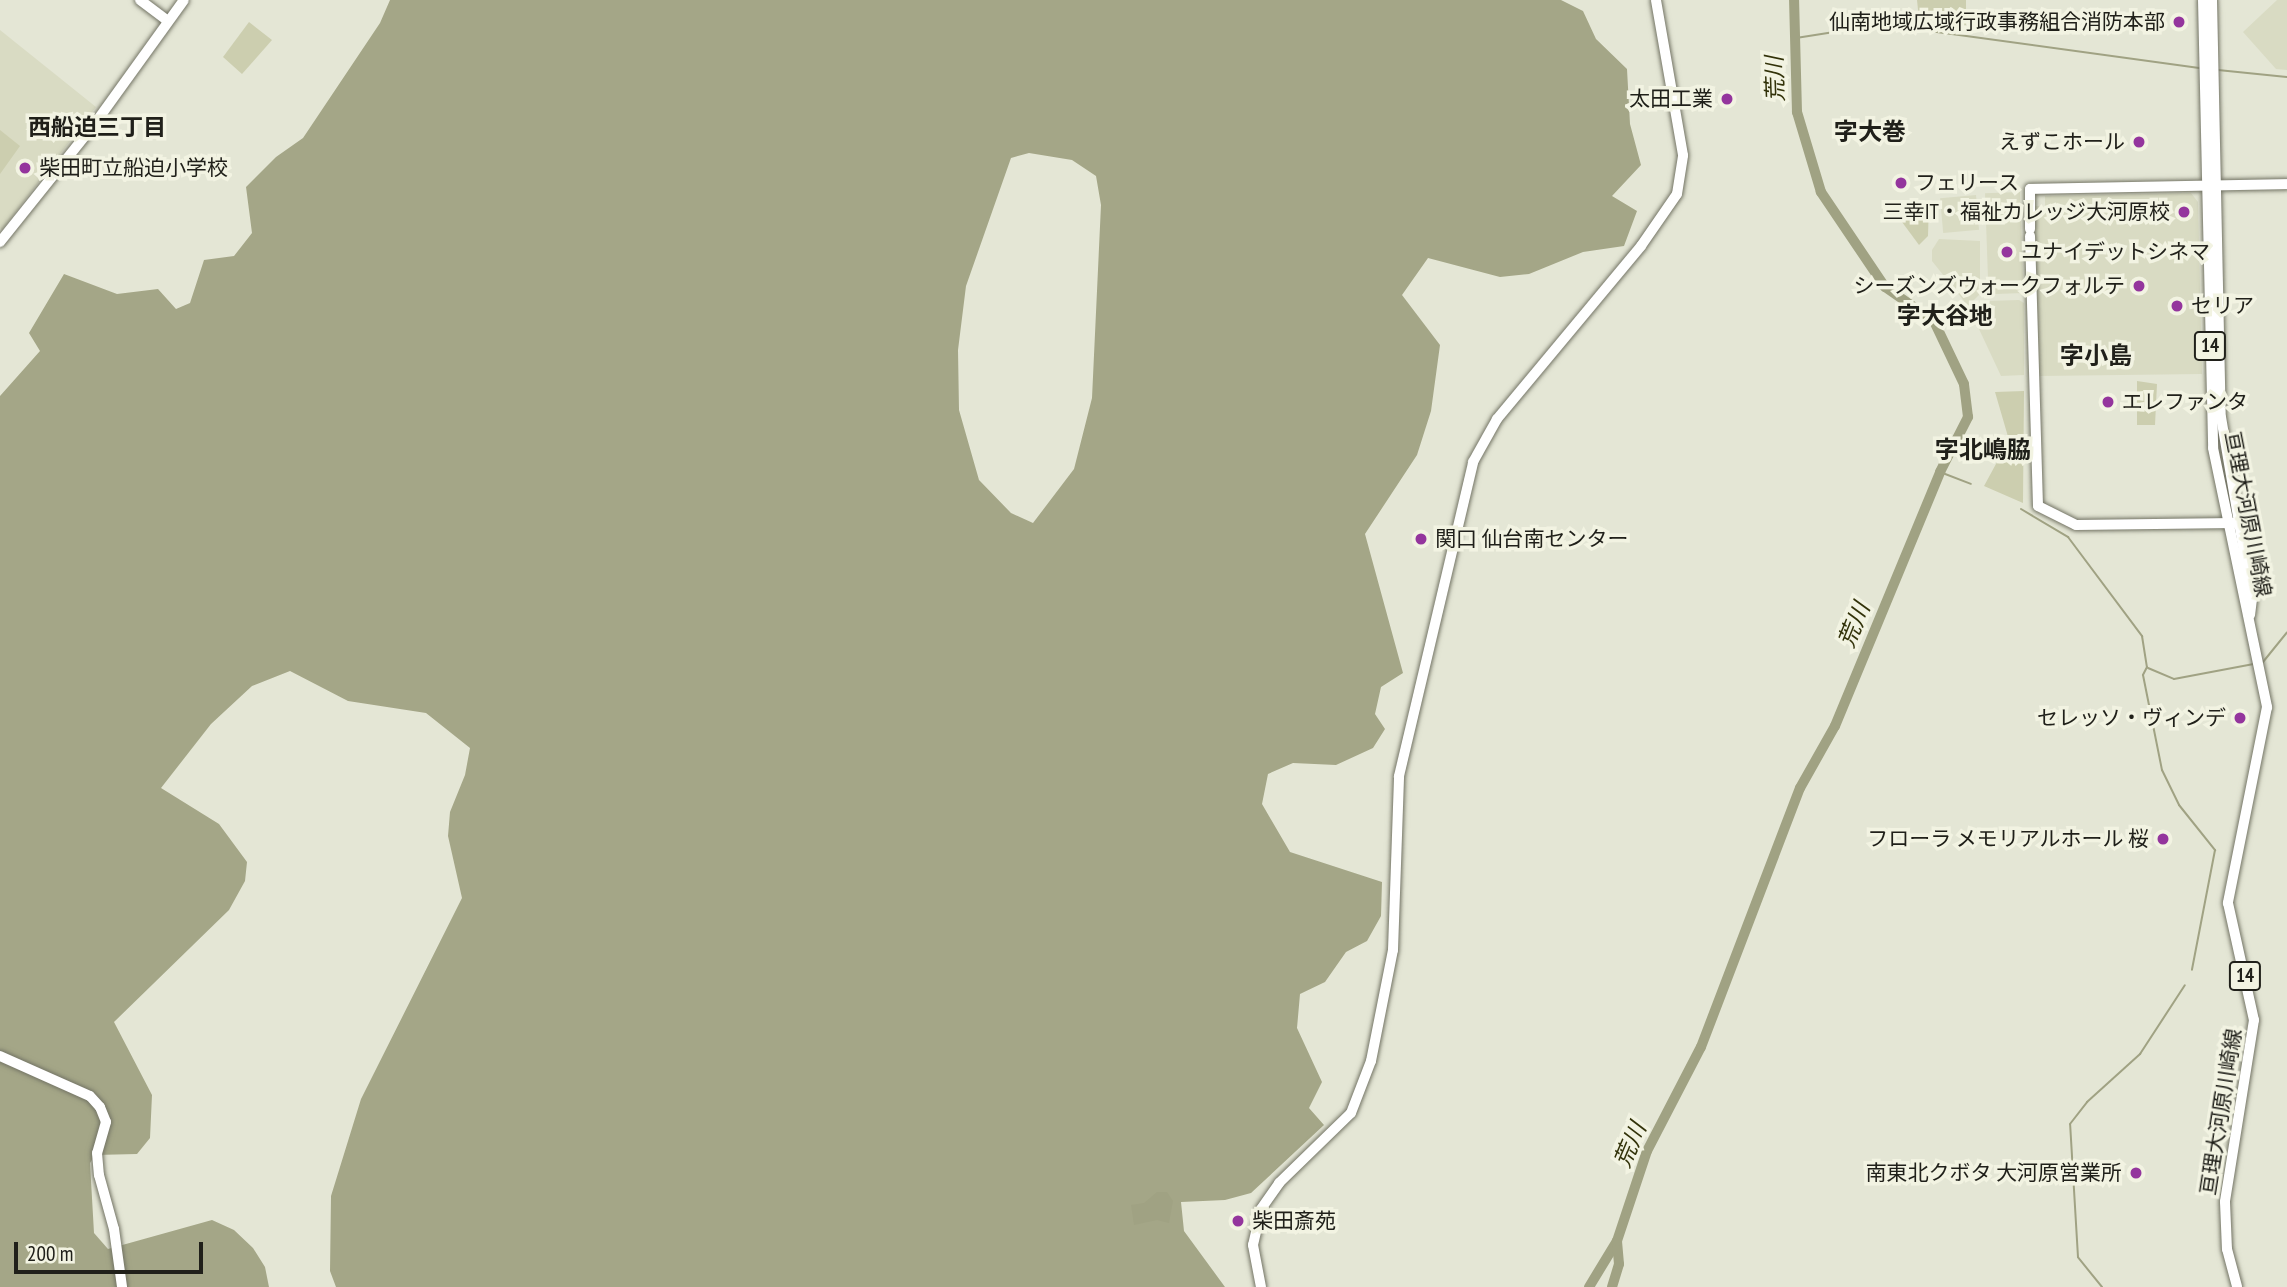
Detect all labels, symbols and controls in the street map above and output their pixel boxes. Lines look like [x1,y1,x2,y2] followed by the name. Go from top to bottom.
[1829,9,2165,35] place label: 仙南地域広域行政事務組合消防本部
[2171,14,2187,30] marker: 仙南地域広域行政事務組合消防本部
[1760,56,1790,102] water label: 荒川
[1629,86,1713,112] place label: 太田工業
[1719,91,1735,107] marker: 太田工業
[28,113,166,141] district label: 西船迫三丁目
[1834,118,1906,146] district label: 字大巻
[1999,129,2125,155] place label: えずこホール
[2131,134,2147,150] marker: えずこホール
[39,155,228,181] place label: 柴田町立船迫小学校
[17,160,33,176] marker: 柴田町立船迫小学校
[1915,170,2020,196] place label: フェリース
[1893,175,1909,191] marker: フェリース
[1883,199,2170,225] place label: 三幸IT・福祉カレッジ大河原校
[2176,204,2192,220] marker: 三幸IT・福祉カレッジ大河原校
[2021,239,2210,265] place label: ユナイデットシネマ
[1999,244,2015,260] marker: ユナイデットシネマ
[1852,273,2125,299] place label: シーズンズウォークフォルテ
[2131,278,2147,294] marker: シーズンズウォークフォルテ
[2191,293,2254,319] place label: セリア
[2169,298,2185,314] marker: セリア
[1897,302,1993,330] district label: 字大谷地
[2192,330,2228,362] road number: 14
[2060,342,2132,370] district label: 字小島
[2122,389,2248,415] place label: エレファンタ
[2100,394,2116,410] marker: エレファンタ
[2220,429,2276,599] street label: 亘理大河原川崎線
[1935,436,2031,464] district label: 字北嶋脇
[1435,526,1628,552] place label: 関口 仙台南センター
[1413,531,1429,547] marker: 関口 仙台南センター
[1833,599,1875,651] water label: 荒川
[2037,705,2226,731] place label: セレッソ・ヴィンデ
[2232,710,2248,726] marker: セレッソ・ヴィンデ
[1867,826,2149,852] place label: フローラ メモリアルホール 桜
[2155,831,2171,847] marker: フローラ メモリアルホール 桜
[2228,960,2262,992] road number: 14
[2195,1027,2247,1197] street label: 亘理大河原川崎線
[1608,1118,1652,1172] water label: 荒川
[1866,1160,2122,1186] place label: 南東北クボタ 大河原営業所
[2128,1165,2144,1181] marker: 南東北クボタ 大河原営業所
[1252,1208,1336,1234] place label: 柴田斎苑
[1230,1213,1246,1229] marker: 柴田斎苑
[18,1228,206,1272] scale bar
[27,1240,73,1267] text: 200 m

